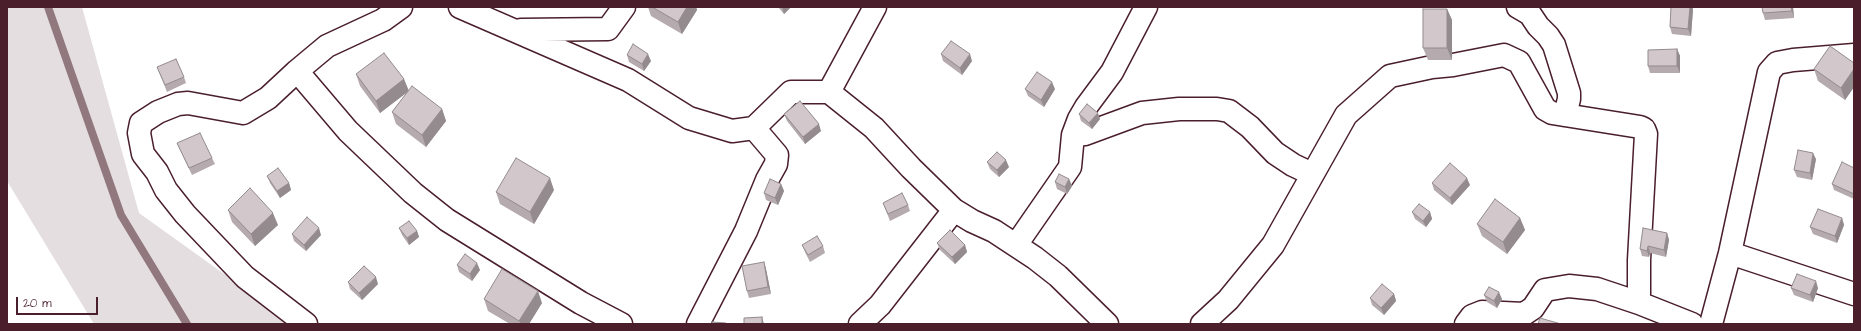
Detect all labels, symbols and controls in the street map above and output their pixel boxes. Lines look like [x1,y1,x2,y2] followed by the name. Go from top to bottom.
[18,289,100,315] scale bar
[23,295,52,312] text: 20 m

